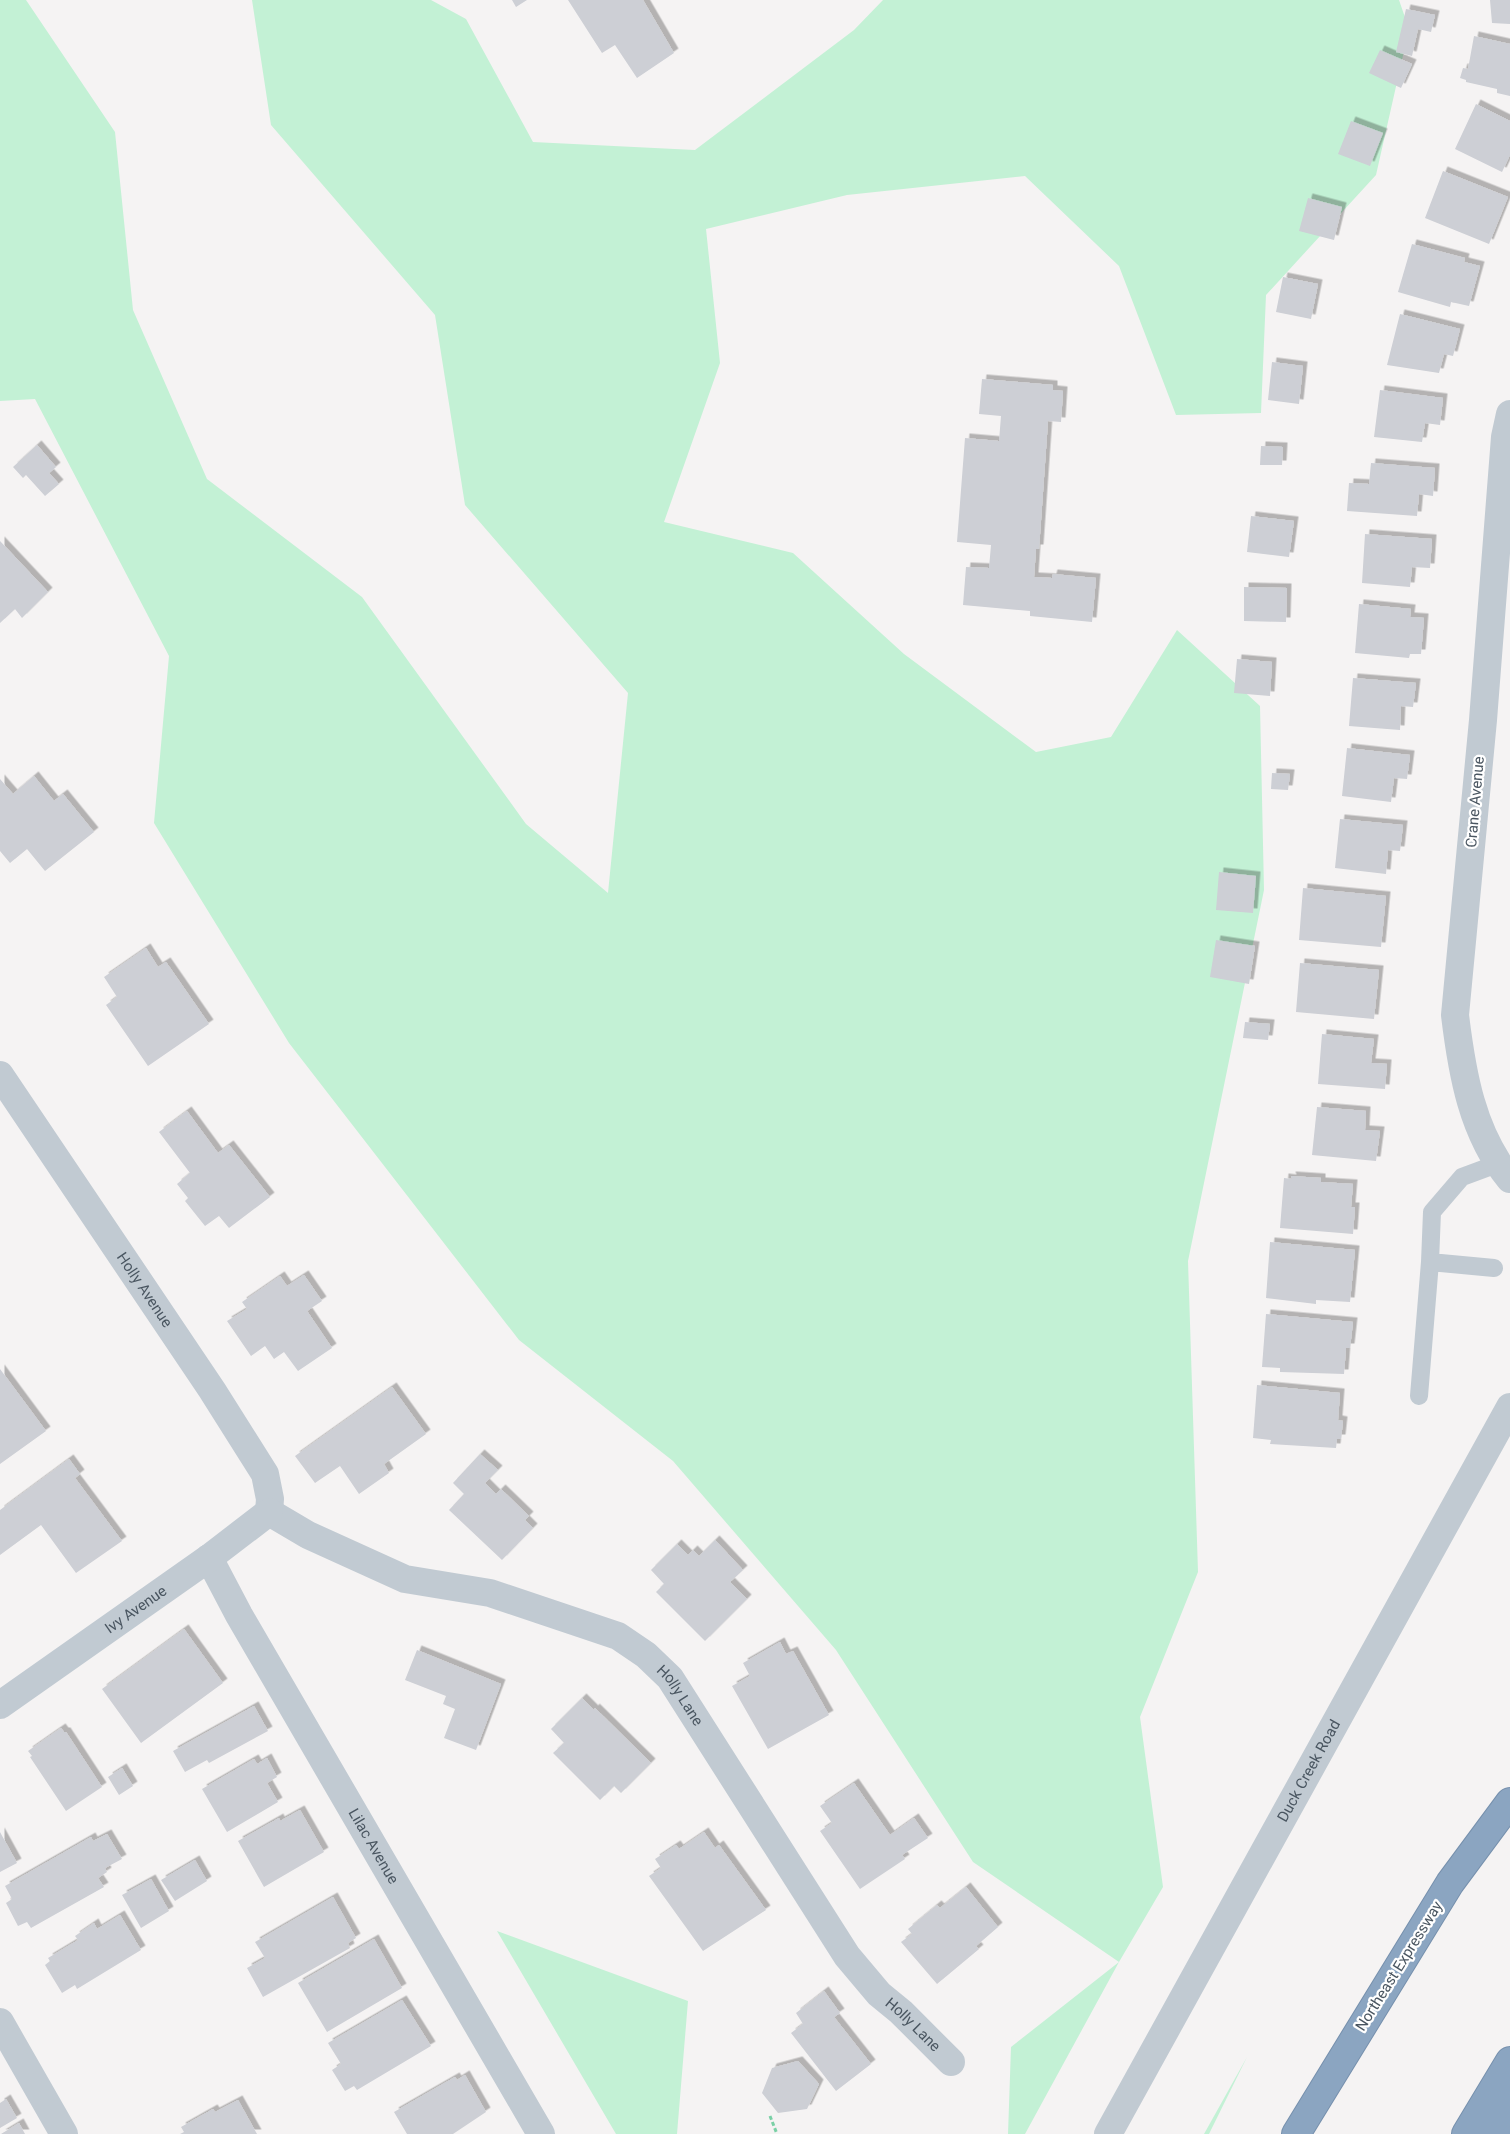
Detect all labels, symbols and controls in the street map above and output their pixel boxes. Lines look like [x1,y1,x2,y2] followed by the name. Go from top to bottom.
[1462,755,1488,848] street label: Crane Avenue
[113,1249,176,1331] street label: Holly Avenue
[101,1582,170,1637] street label: Ivy Avenue
[653,1661,707,1729] street label: Holly Lane
[1273,1717,1344,1825] street label: Duck Creek Road
[345,1805,403,1887] street label: Lilac Avenue
[1352,1898,1446,2034] street label: Northeast Expressway
[882,1994,944,2055] street label: Holly Lane

